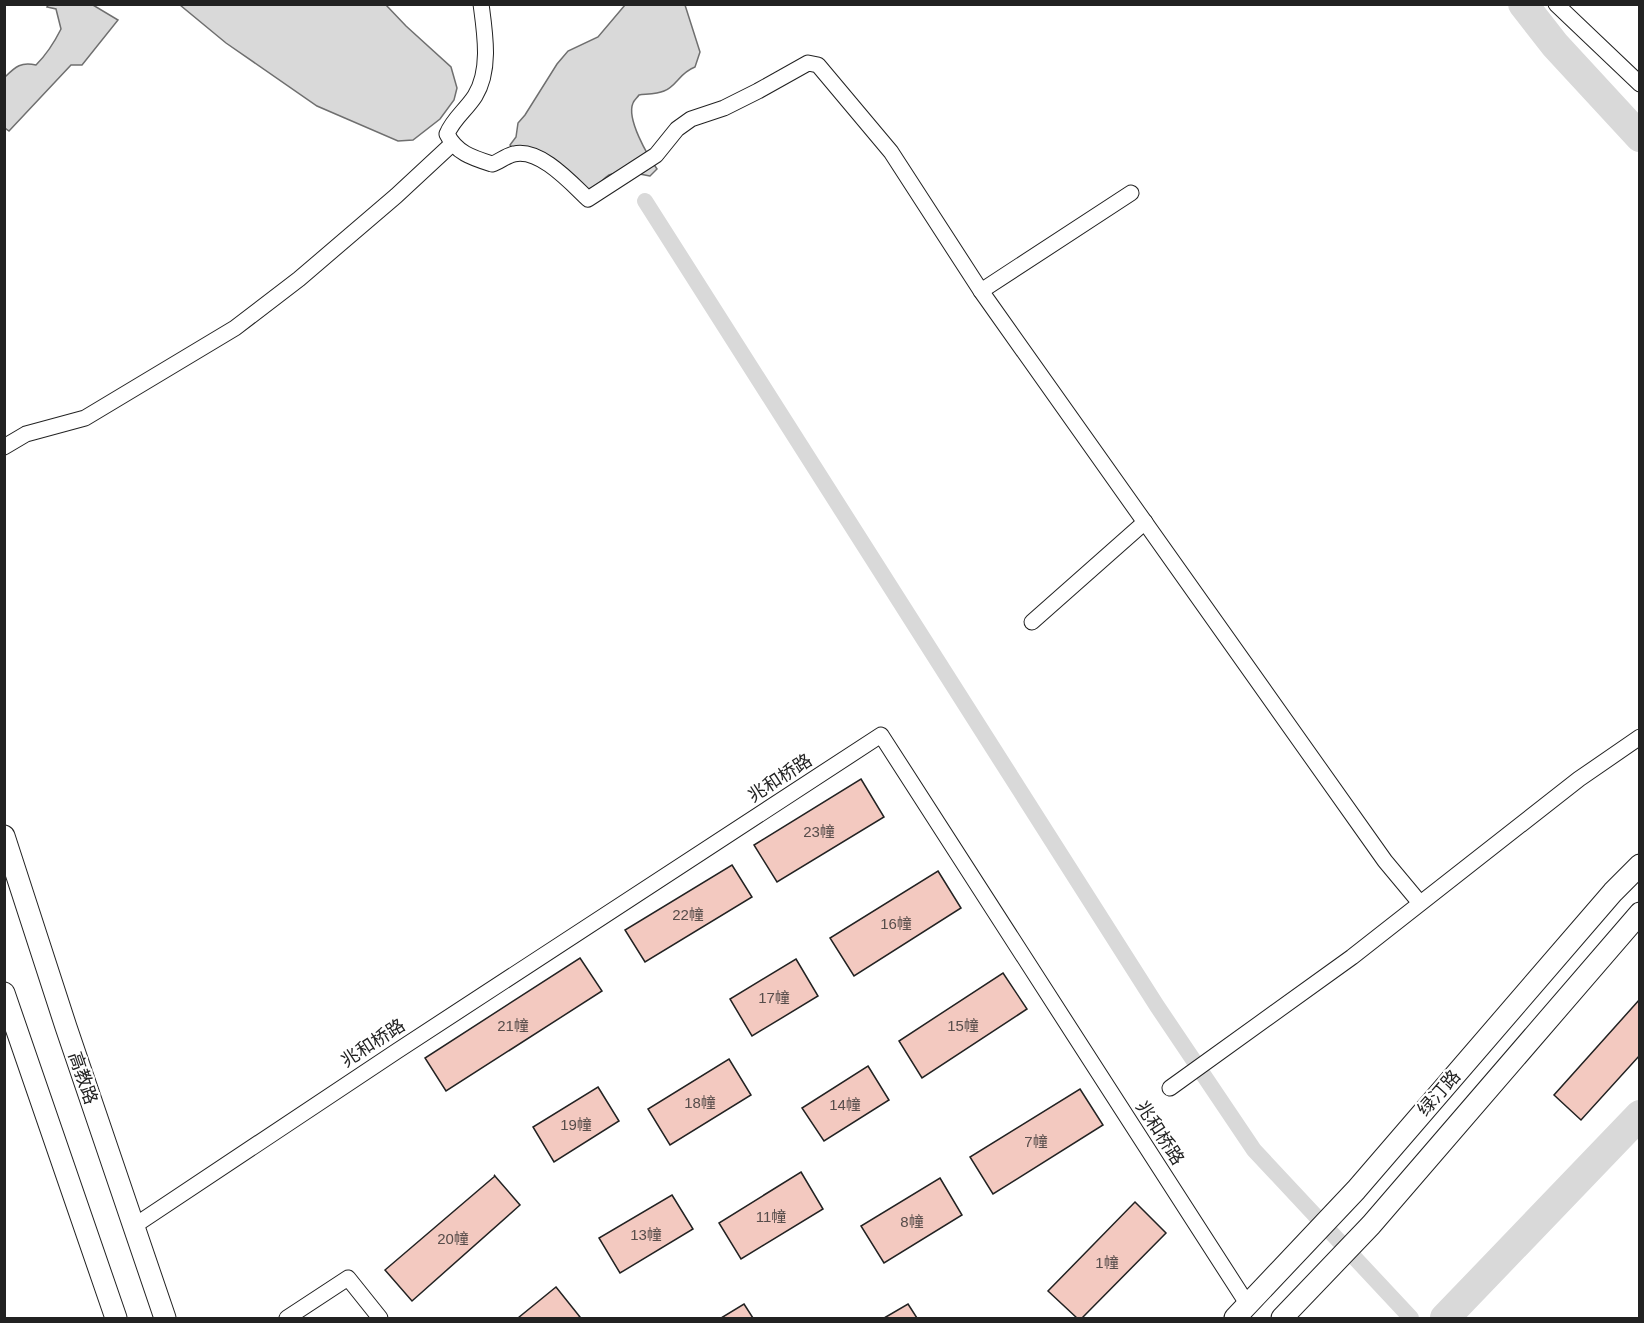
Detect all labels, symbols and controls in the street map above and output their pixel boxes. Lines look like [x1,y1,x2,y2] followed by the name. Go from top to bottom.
[744,750,816,806] street label: 兆和桥路
[803,823,835,840] house number: 23幢
[672,906,704,923] house number: 22幢
[880,915,912,932] house number: 16幢
[758,989,790,1006] house number: 17幢
[337,1015,409,1071] street label: 兆和桥路
[497,1017,529,1034] house number: 21幢
[947,1017,979,1034] house number: 15幢
[65,1049,101,1107] street label: 高教路
[1414,1066,1464,1120] street label: 绿汀路
[684,1094,716,1111] house number: 18幢
[829,1096,861,1113] house number: 14幢
[1132,1097,1188,1169] street label: 兆和桥路
[560,1116,592,1133] house number: 19幢
[1024,1133,1048,1150] house number: 7幢
[756,1208,786,1225] house number: 11幢
[900,1213,924,1230] house number: 8幢
[630,1226,662,1243] house number: 13幢
[437,1230,469,1247] house number: 20幢
[1095,1254,1119,1271] house number: 1幢

